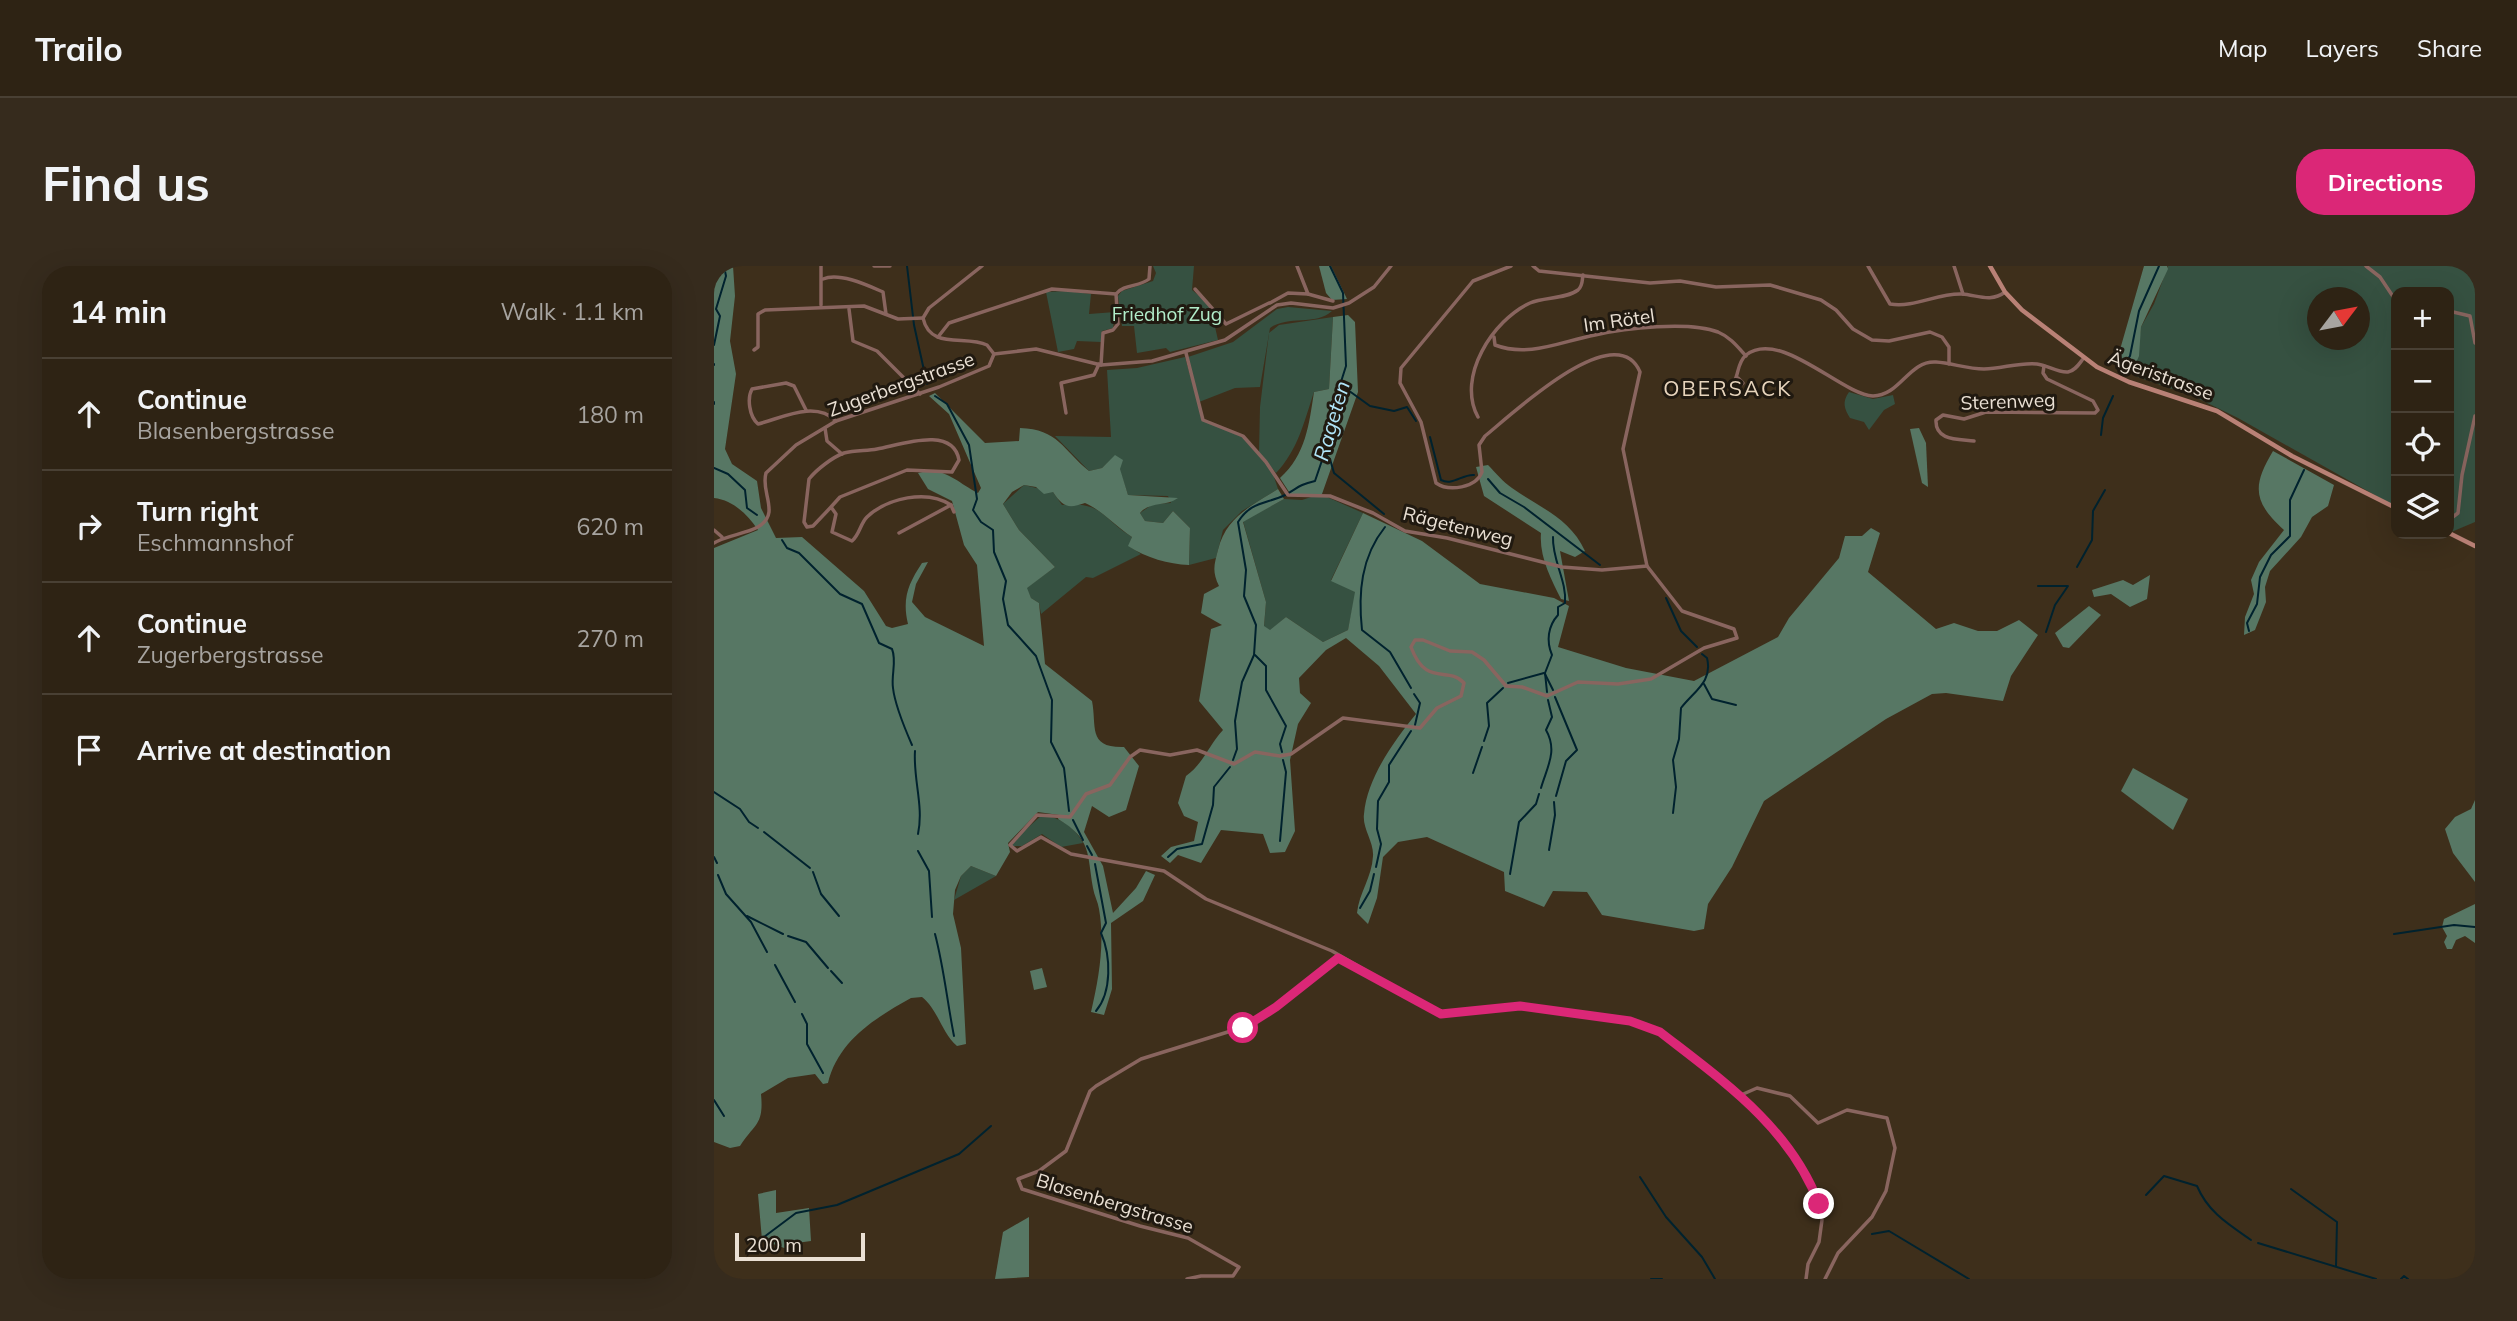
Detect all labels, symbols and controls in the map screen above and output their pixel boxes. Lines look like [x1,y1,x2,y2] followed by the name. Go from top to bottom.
[35,28,123,69] text: Trailo
[2218,33,2267,63] text: Map
[2305,33,2379,63] text: Layers
[2417,33,2482,63] text: Share
[2296,149,2475,215] button: Directions
[42,152,210,213] text: Find us
[2307,287,2370,350] north arrow
[2391,287,2454,539] map controls
[2391,287,2454,350] button: +
[70,293,167,331] text: 14 min
[500,297,644,326] text: Walk · 1.1 km
[1112,302,1222,326] park label: Friedhof Zug
[1582,303,1656,337] street label: Im Rötel
[2105,345,2217,405] street label: Ägeristrasse
[824,346,978,422] street label: Zugerbergstrasse
[2391,350,2454,413] button: −
[1663,375,1793,401] district label: OBERSACK
[1307,378,1355,464] water label: Rageten
[137,383,247,416] text: Continue
[1960,387,2056,415] street label: Sterenweg
[70,395,108,433] icon: ahead
[576,400,644,429] text: 180 m
[2391,413,2454,476] button: locate
[137,416,334,445] text: Blasenbergstrasse
[2391,476,2454,539] button: layers
[137,495,258,528] text: Turn right
[1401,501,1515,551] street label: Rägetenweg
[70,507,108,545] icon: right
[576,512,644,541] text: 620 m
[137,528,293,557] text: Eschmannshof
[137,607,247,640] text: Continue
[70,619,108,657] icon: ahead
[576,624,644,653] text: 270 m
[137,640,324,669] text: Zugerbergstrasse
[70,731,108,769] icon: arrive
[137,734,392,767] text: Arrive at destination
[1227,1012,1258,1043] route start
[1034,1168,1196,1238] street label: Blasenbergstrasse
[1803,1188,1834,1219] route end
[735,1230,864,1262] scale bar
[746,1233,802,1257] text: 200 m

